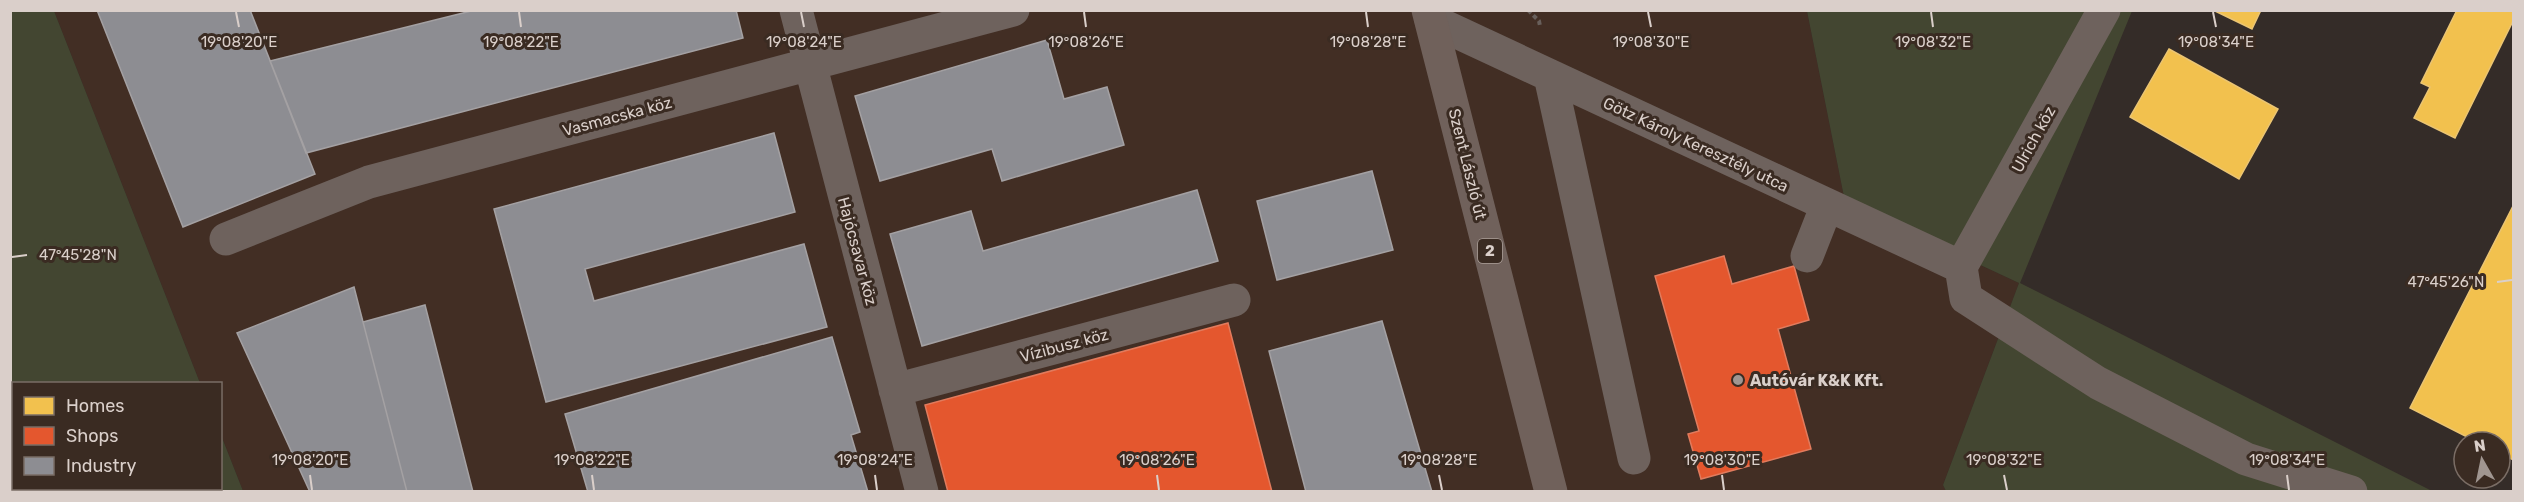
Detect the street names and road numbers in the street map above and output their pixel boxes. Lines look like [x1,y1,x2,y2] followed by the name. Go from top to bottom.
[560,93,674,140] street label: Vasmacska köz
[1600,93,1791,196] street label: Götz Károly Keresztély utca
[2008,103,2059,176] street label: Ulrich köz
[1445,107,1490,222] street label: Szent László út
[834,195,881,307] street label: Hajócsavar köz
[1478,239,1502,263] road number: 2
[1018,325,1110,366] street label: Vízibusz köz

